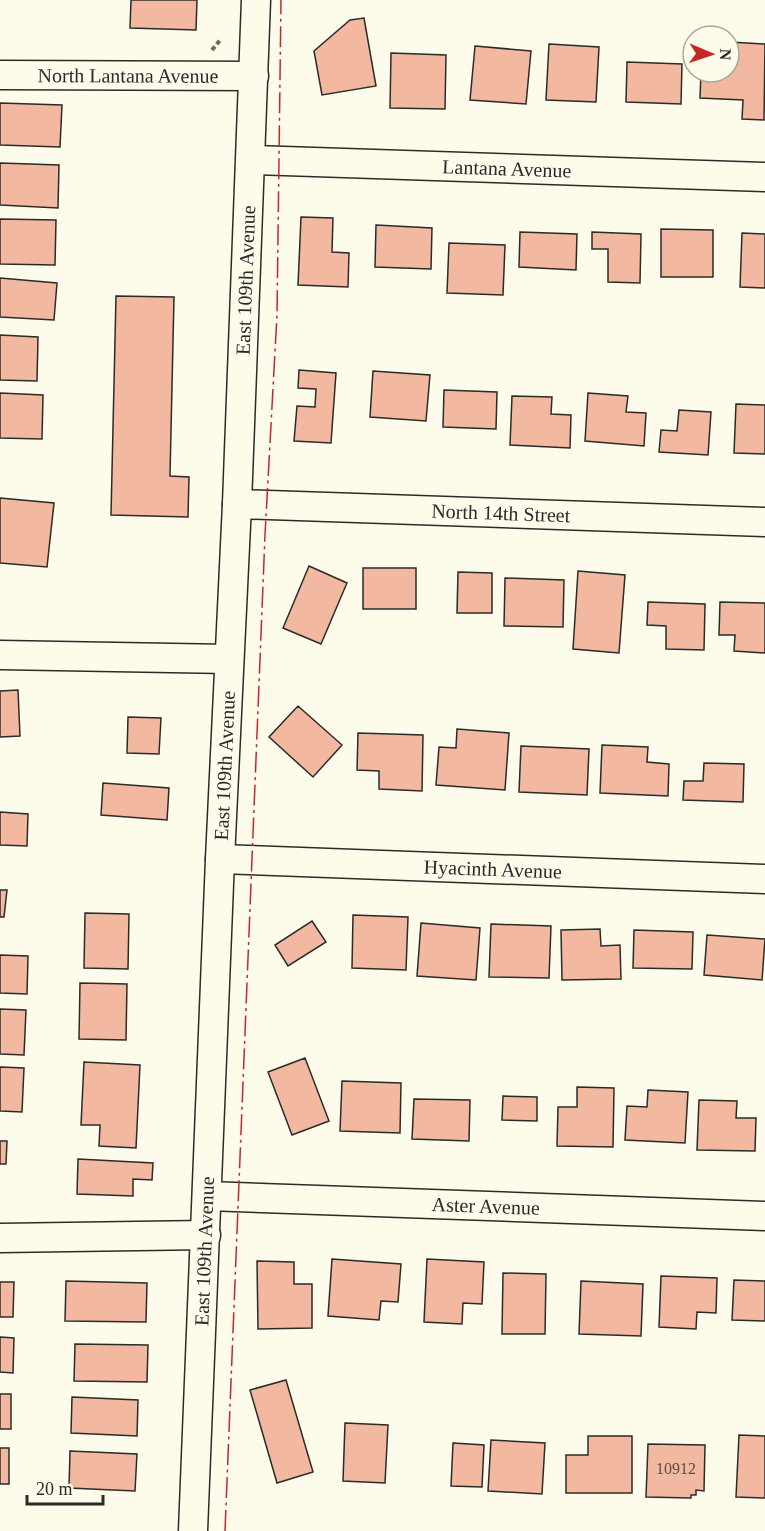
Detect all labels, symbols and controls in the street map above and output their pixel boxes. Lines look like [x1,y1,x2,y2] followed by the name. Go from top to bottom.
[681,24,741,84] north arrow
[717,48,734,61] text: N
[38,64,219,87] street label: North Lantana Avenue
[442,155,572,182] street label: Lantana Avenue
[232,205,259,355] street label: East 109th Avenue
[431,500,571,526] street label: North 14th Street
[210,690,239,841] street label: East 109th Avenue
[423,855,562,883] street label: Hyacinth Avenue
[190,1176,218,1326] street label: East 109th Avenue
[431,1193,540,1219] street label: Aster Avenue
[656,1460,696,1477] house number: 10912
[27,1468,104,1506] scale bar
[36,1479,73,1499] text: 20 m

